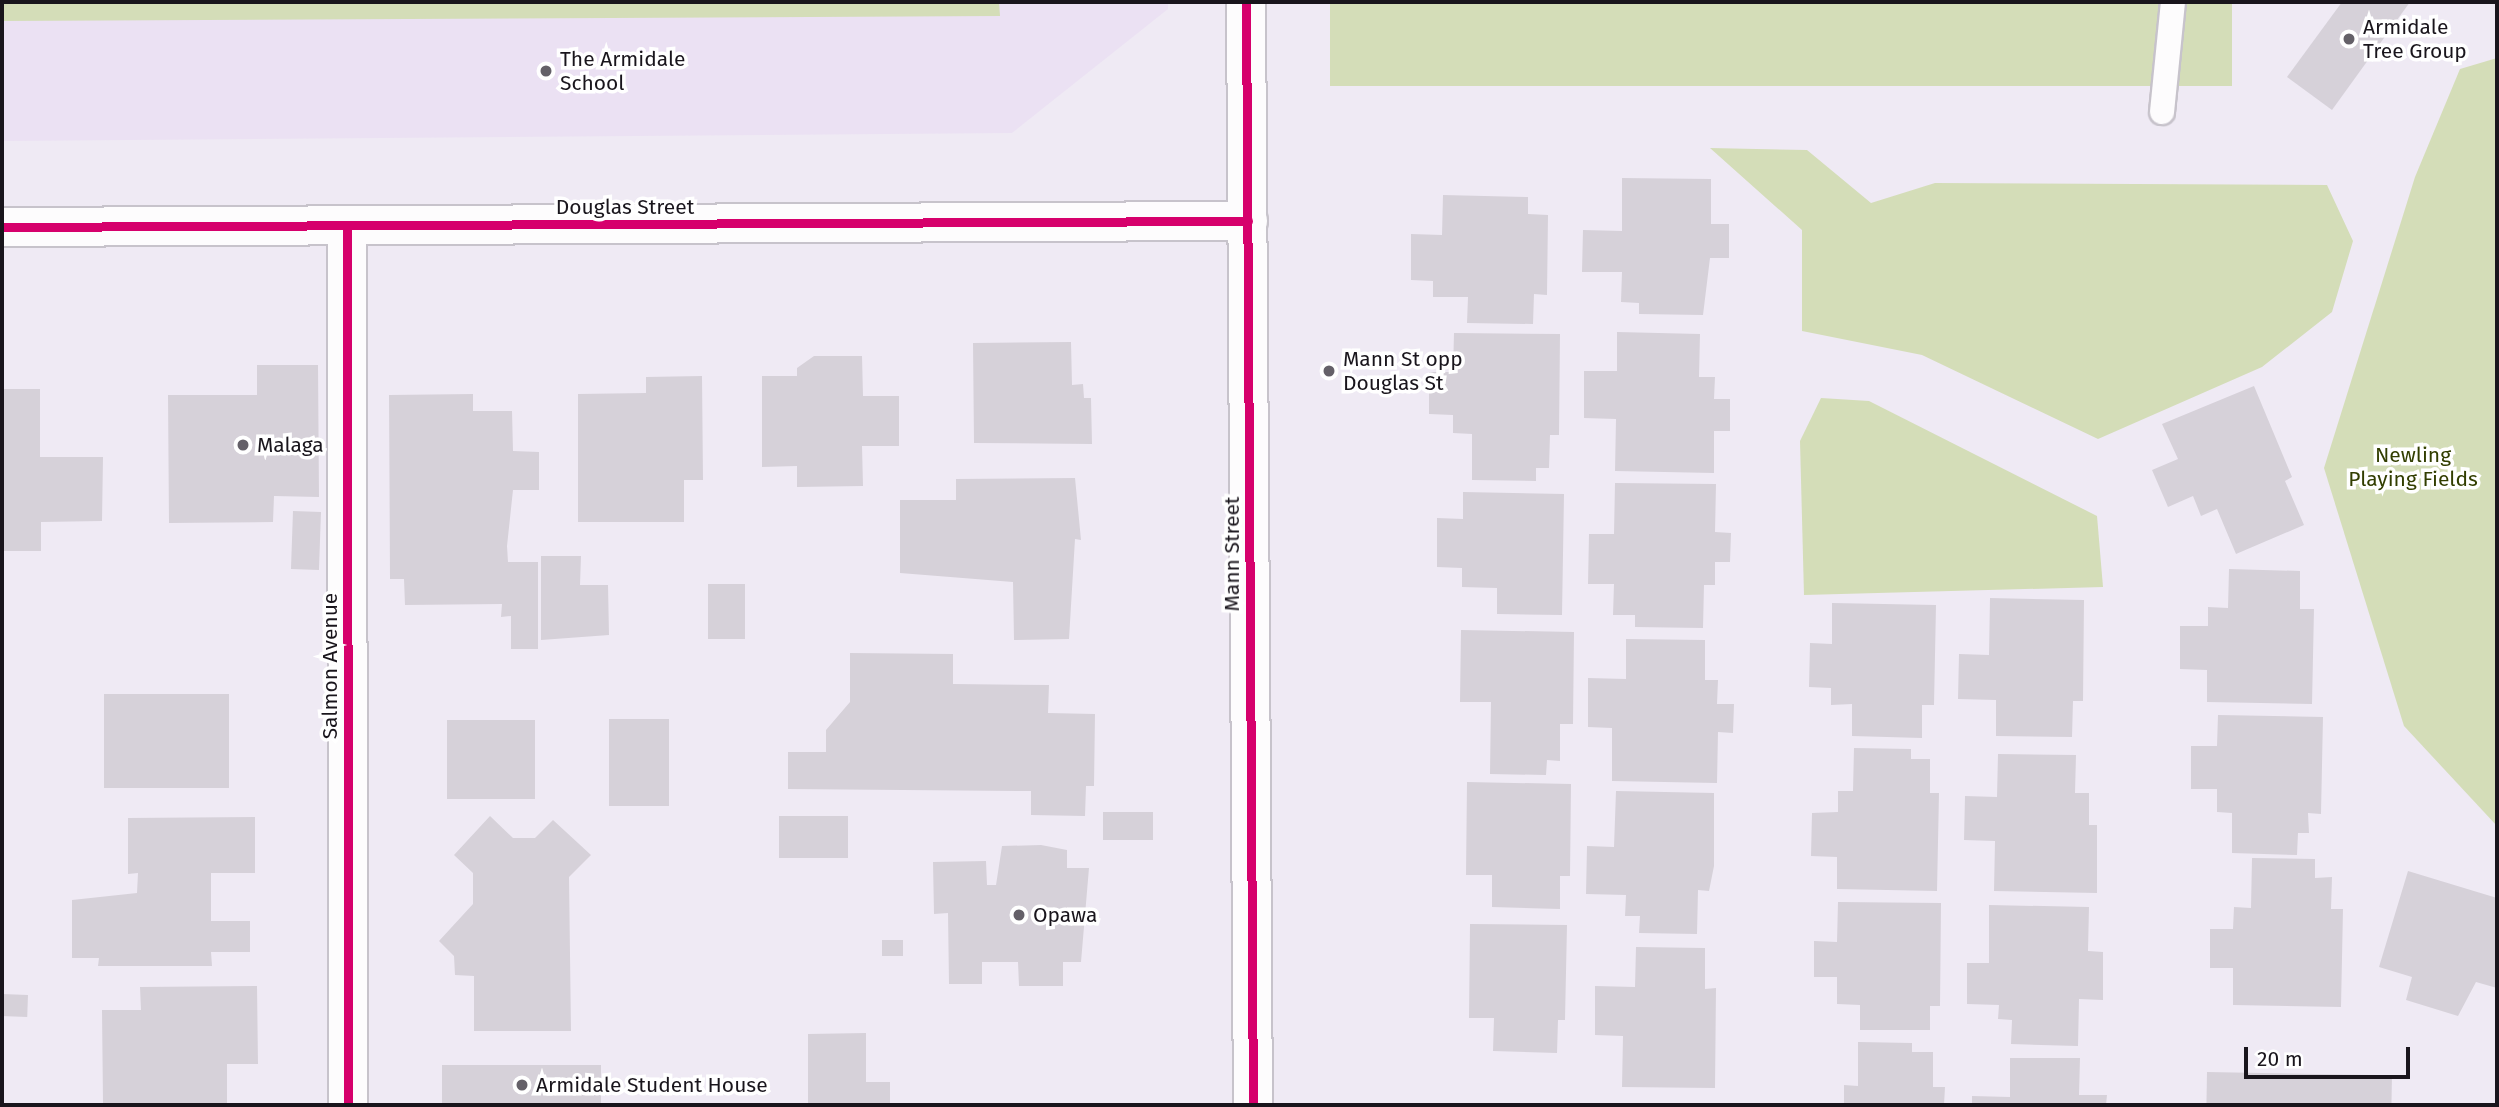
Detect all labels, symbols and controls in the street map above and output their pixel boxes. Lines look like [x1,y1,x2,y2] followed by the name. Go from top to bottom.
[2363,14,2467,64] place label: Armidale Tree Group
[2341,31,2357,47] marker: Armidale Tree Group
[560,46,685,96] place label: The Armidale School
[538,63,554,79] marker: The Armidale School
[556,194,694,220] street label: Douglas Street
[1343,346,1463,396] place label: Mann St opp Douglas St
[1321,363,1337,379] marker: Mann St opp Douglas St
[257,432,324,458] place label: Malaga
[235,437,251,453] marker: Malaga
[2348,442,2478,492] park label: Newling Playing Fields
[1219,497,1245,611] street label: Mann Street
[317,593,343,739] street label: Salmon Avenue
[1033,902,1097,928] place label: Opawa
[1011,907,1027,923] marker: Opawa
[2247,1034,2413,1078] scale bar
[2257,1046,2303,1072] text: 20 m
[536,1072,768,1098] place label: Armidale Student House
[514,1077,530,1093] marker: Armidale Student House

